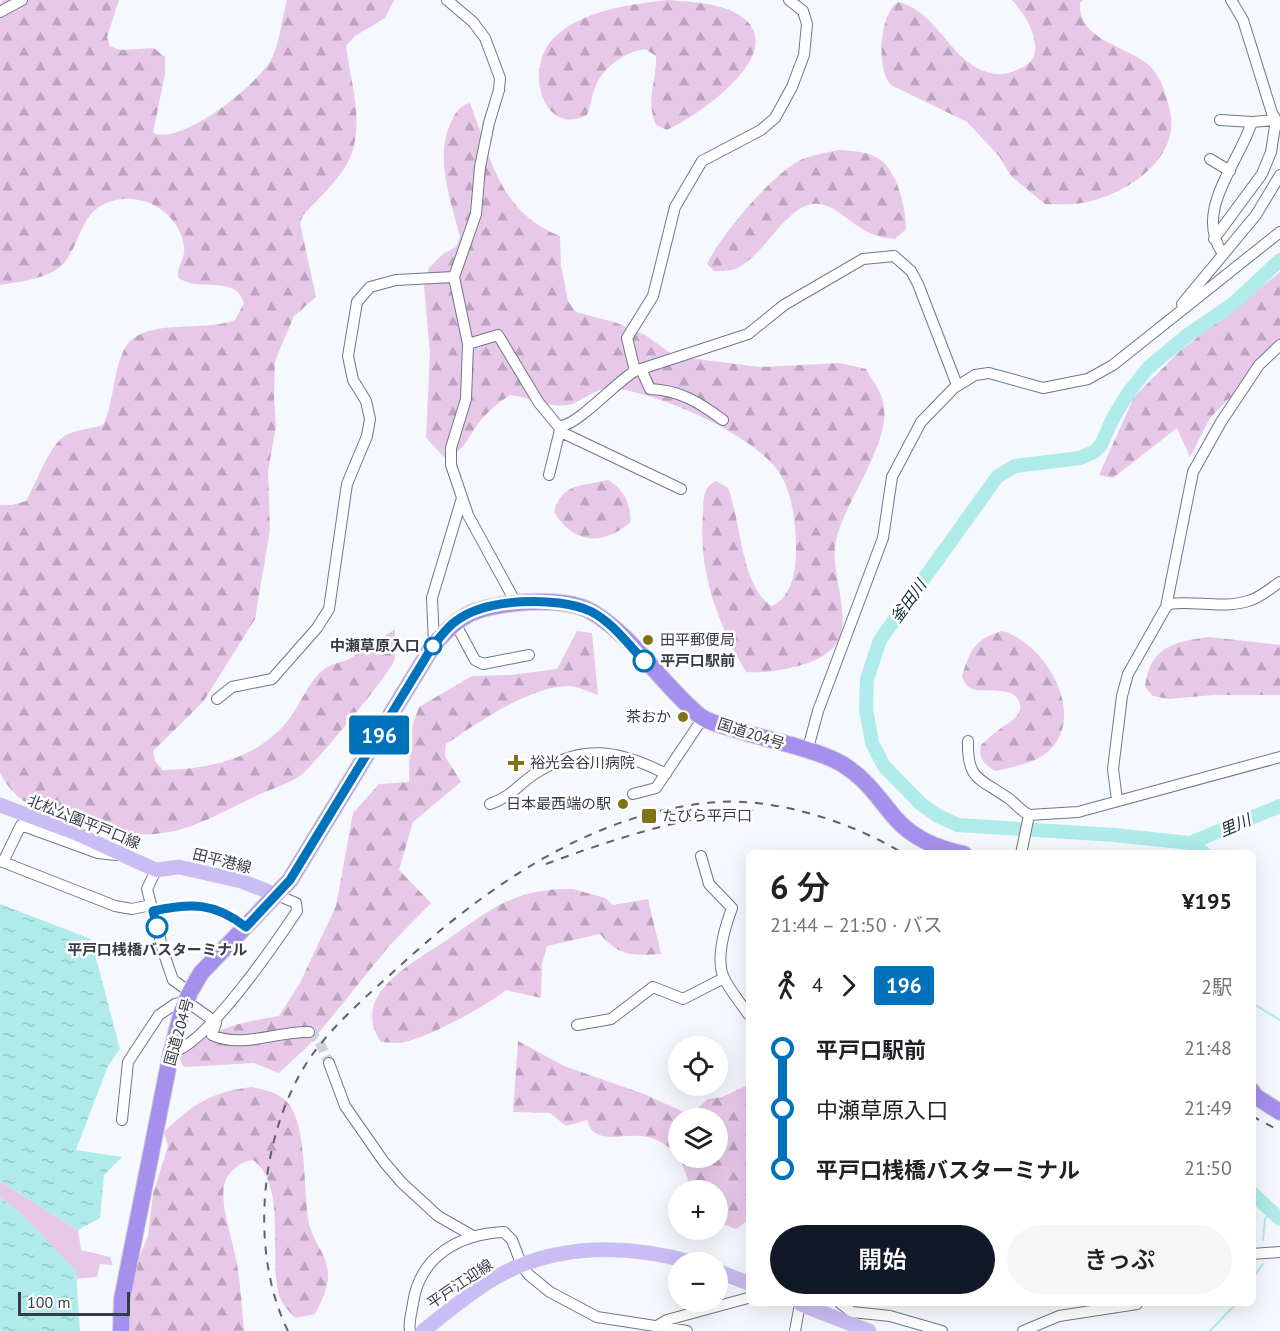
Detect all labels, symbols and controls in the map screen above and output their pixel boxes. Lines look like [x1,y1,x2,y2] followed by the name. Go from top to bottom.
[886,574,931,626] water label: 釜田川
[660,630,735,649] place label: 田平郵便局
[641,633,655,647] marker: 田平郵便局
[330,636,420,655] place label: 中瀬草原入口
[424,637,442,655] marker: 中瀬草原入口
[633,650,655,672] marker: 平戸口駅前
[660,651,735,670] place label: 平戸口駅前
[626,707,671,726] place label: 茶おか
[676,710,690,724] marker: 茶おか
[715,714,787,753] street label: 国道204号
[344,716,413,754] line badge: 196
[361,722,397,749] text: 196
[530,753,635,772] place label: 裕光会谷川病院
[507,754,525,772] marker: 裕光会谷川病院
[25,790,143,853] street label: 北松公園平戸口線
[506,794,611,813] place label: 日本最西端の駅
[616,797,630,811] marker: 日本最西端の駅
[662,806,752,825] place label: たびら平戸口
[640,807,658,825] marker: たびら平戸口
[1216,809,1255,840] water label: 里川
[191,844,254,877] street label: 田平港線
[770,865,830,908] text: 6 分
[1182,887,1232,915] text: ¥195
[770,912,943,938] text: 21:44 – 21:50 · バス
[146,916,168,938] marker: 平戸口桟橋バスターミナル
[67,940,247,959] place label: 平戸口桟橋バスターミナル
[770,969,803,1002] icon: walk
[832,969,865,1002] icon: forward
[812,972,823,998] text: 4
[886,972,922,999] text: 196
[1201,974,1232,1000] text: 2駅
[160,996,197,1068] street label: 国道204号
[1184,1035,1232,1061] text: 21:48
[668,1036,728,1312] map controls
[668,1036,728,1096] button: locate
[816,1036,926,1064] text: 平戸口駅前
[1184,1095,1232,1121] text: 21:49
[816,1096,948,1124] text: 中瀬草原入口
[668,1108,728,1168] button: layers
[1184,1155,1232,1181] text: 21:50
[816,1156,1080,1184] text: 平戸口桟橋バスターミナル
[668,1180,728,1240] button: +
[770,1225,995,1294] button: 開始
[1007,1225,1232,1294] button: きっぷ
[668,1252,728,1312] button: −
[423,1255,496,1312] street label: 平戸江迎線
[18,1289,130,1316] scale bar
[27,1292,70,1312] text: 100 m

